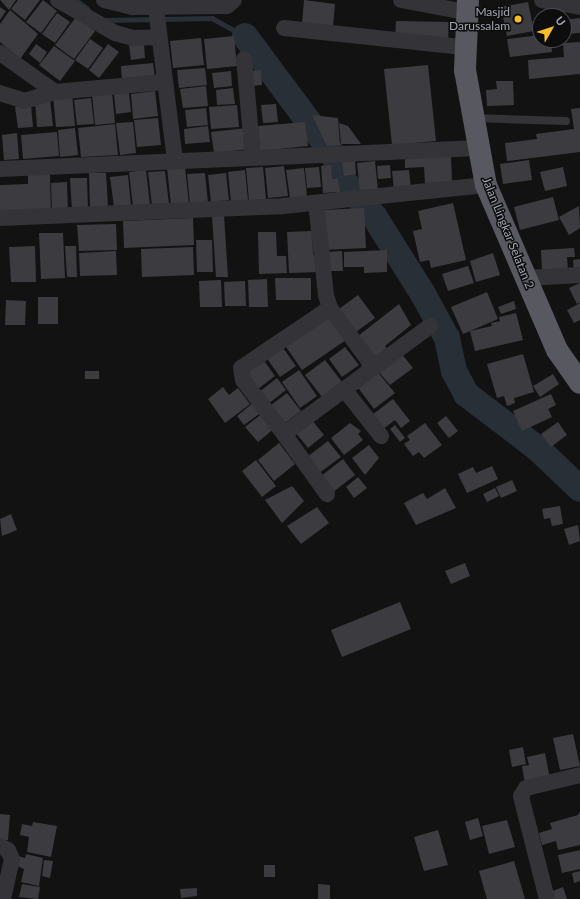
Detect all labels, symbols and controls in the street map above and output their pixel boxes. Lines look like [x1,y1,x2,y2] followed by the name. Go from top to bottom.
[449,5,510,33] place label: Masjid Darussalam
[532,8,572,48] north arrow
[553,13,569,28] text: U
[513,14,523,24] marker: Masjid Darussalam
[479,175,537,291] street label: Jalan Lingkar Selatan 2

